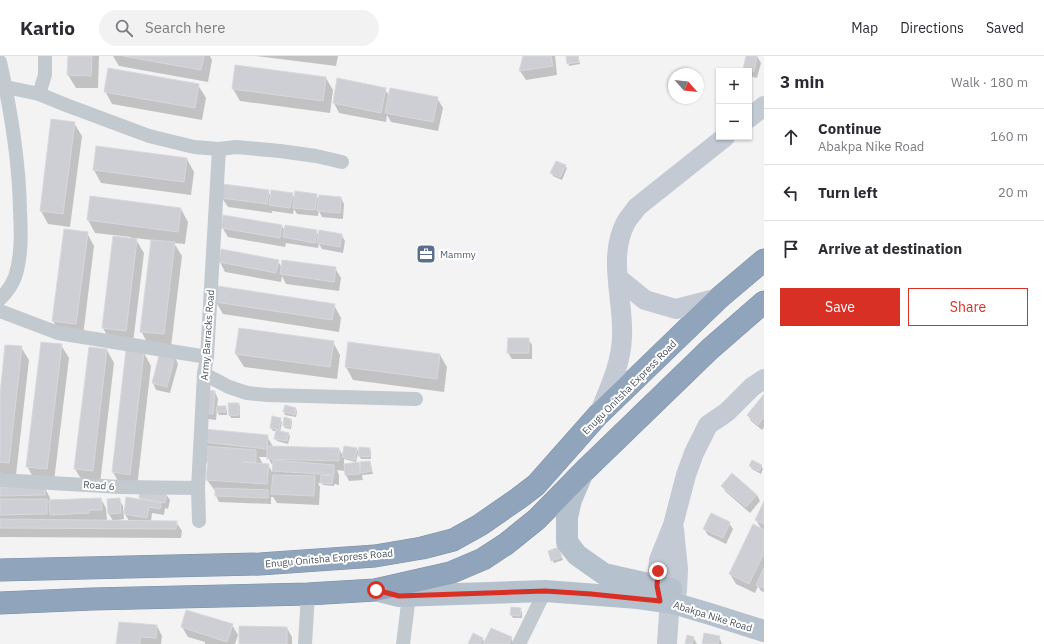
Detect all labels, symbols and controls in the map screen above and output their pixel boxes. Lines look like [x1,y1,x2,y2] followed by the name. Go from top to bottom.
[99,10,379,46] search box
[20,16,75,40] text: Kartio
[113,17,135,39] icon: search
[145,18,225,37] text: Search here
[851,19,878,37] text: Map
[900,19,964,37] text: Directions
[986,19,1024,37] text: Saved
[668,68,704,104] north arrow
[716,68,752,140] map controls
[716,68,752,104] button: +
[780,71,824,93] text: 3 min
[951,74,1028,91] text: Walk · 180 m
[716,104,752,140] button: −
[818,119,882,138] text: Continue
[780,126,802,148] icon: ahead
[990,128,1028,145] text: 160 m
[818,138,924,155] text: Abakpa Nike Road
[780,182,802,204] icon: left
[818,183,878,202] text: Turn left
[998,184,1028,201] text: 20 m
[780,238,802,260] icon: arrive
[818,239,962,258] text: Arrive at destination
[415,243,437,265] office icon: Mammy
[440,248,476,261] place label: Mammy
[780,288,900,326] button: Save
[908,288,1028,326] button: Share
[198,289,217,381] street label: Army Barracks Road
[579,337,679,437] street label: Enugu Onitsha Express Road
[83,478,115,493] street label: Road 6
[265,546,394,571] street label: Enugu Onitsha Express Road
[649,562,667,580] route end
[367,581,385,599] route start
[672,598,754,635] street label: Abakpa Nike Road

